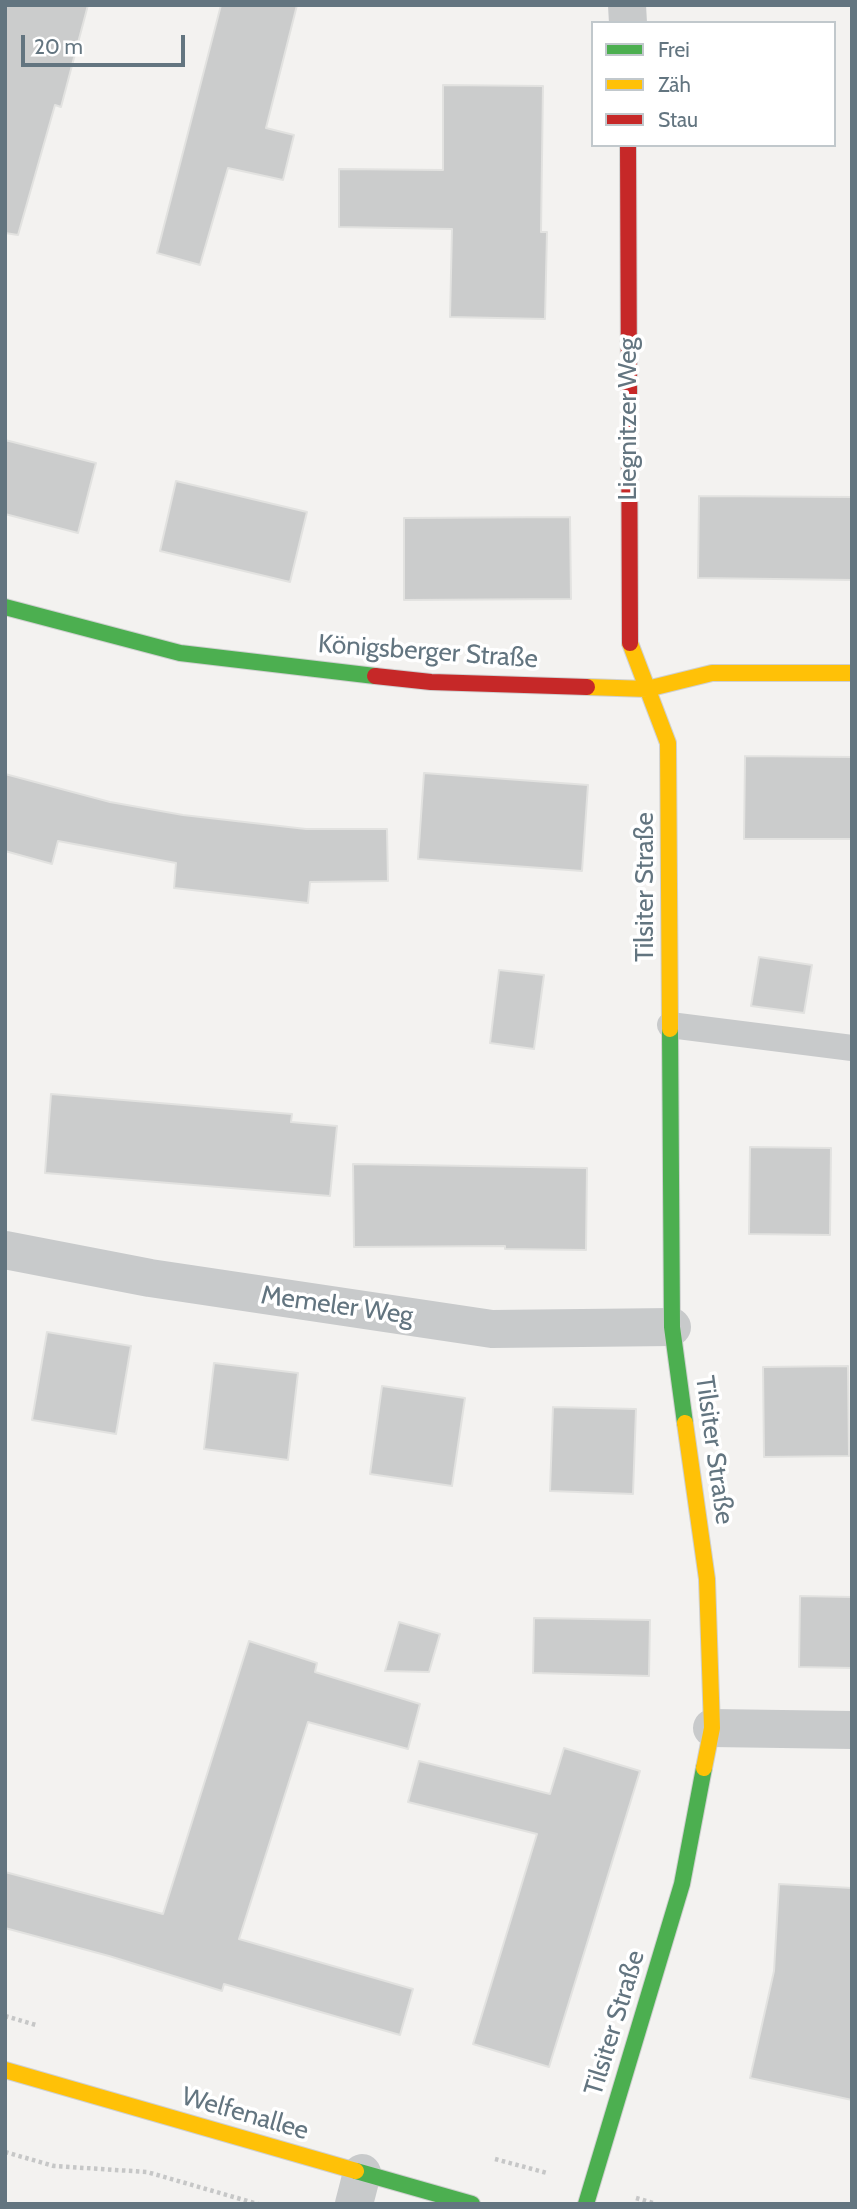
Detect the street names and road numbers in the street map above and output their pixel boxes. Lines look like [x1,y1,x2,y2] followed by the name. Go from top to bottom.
[612,338,644,500] street label: Liegnitzer Weg
[317,629,539,675] street label: Königsberger Straße
[629,812,661,962] street label: Tilsiter Straße
[259,1280,415,1332] street label: Memeler Weg
[688,1374,740,1526] street label: Tilsiter Straße
[578,1947,652,2099] street label: Tilsiter Straße
[178,2081,312,2147] street label: Welfenallee

